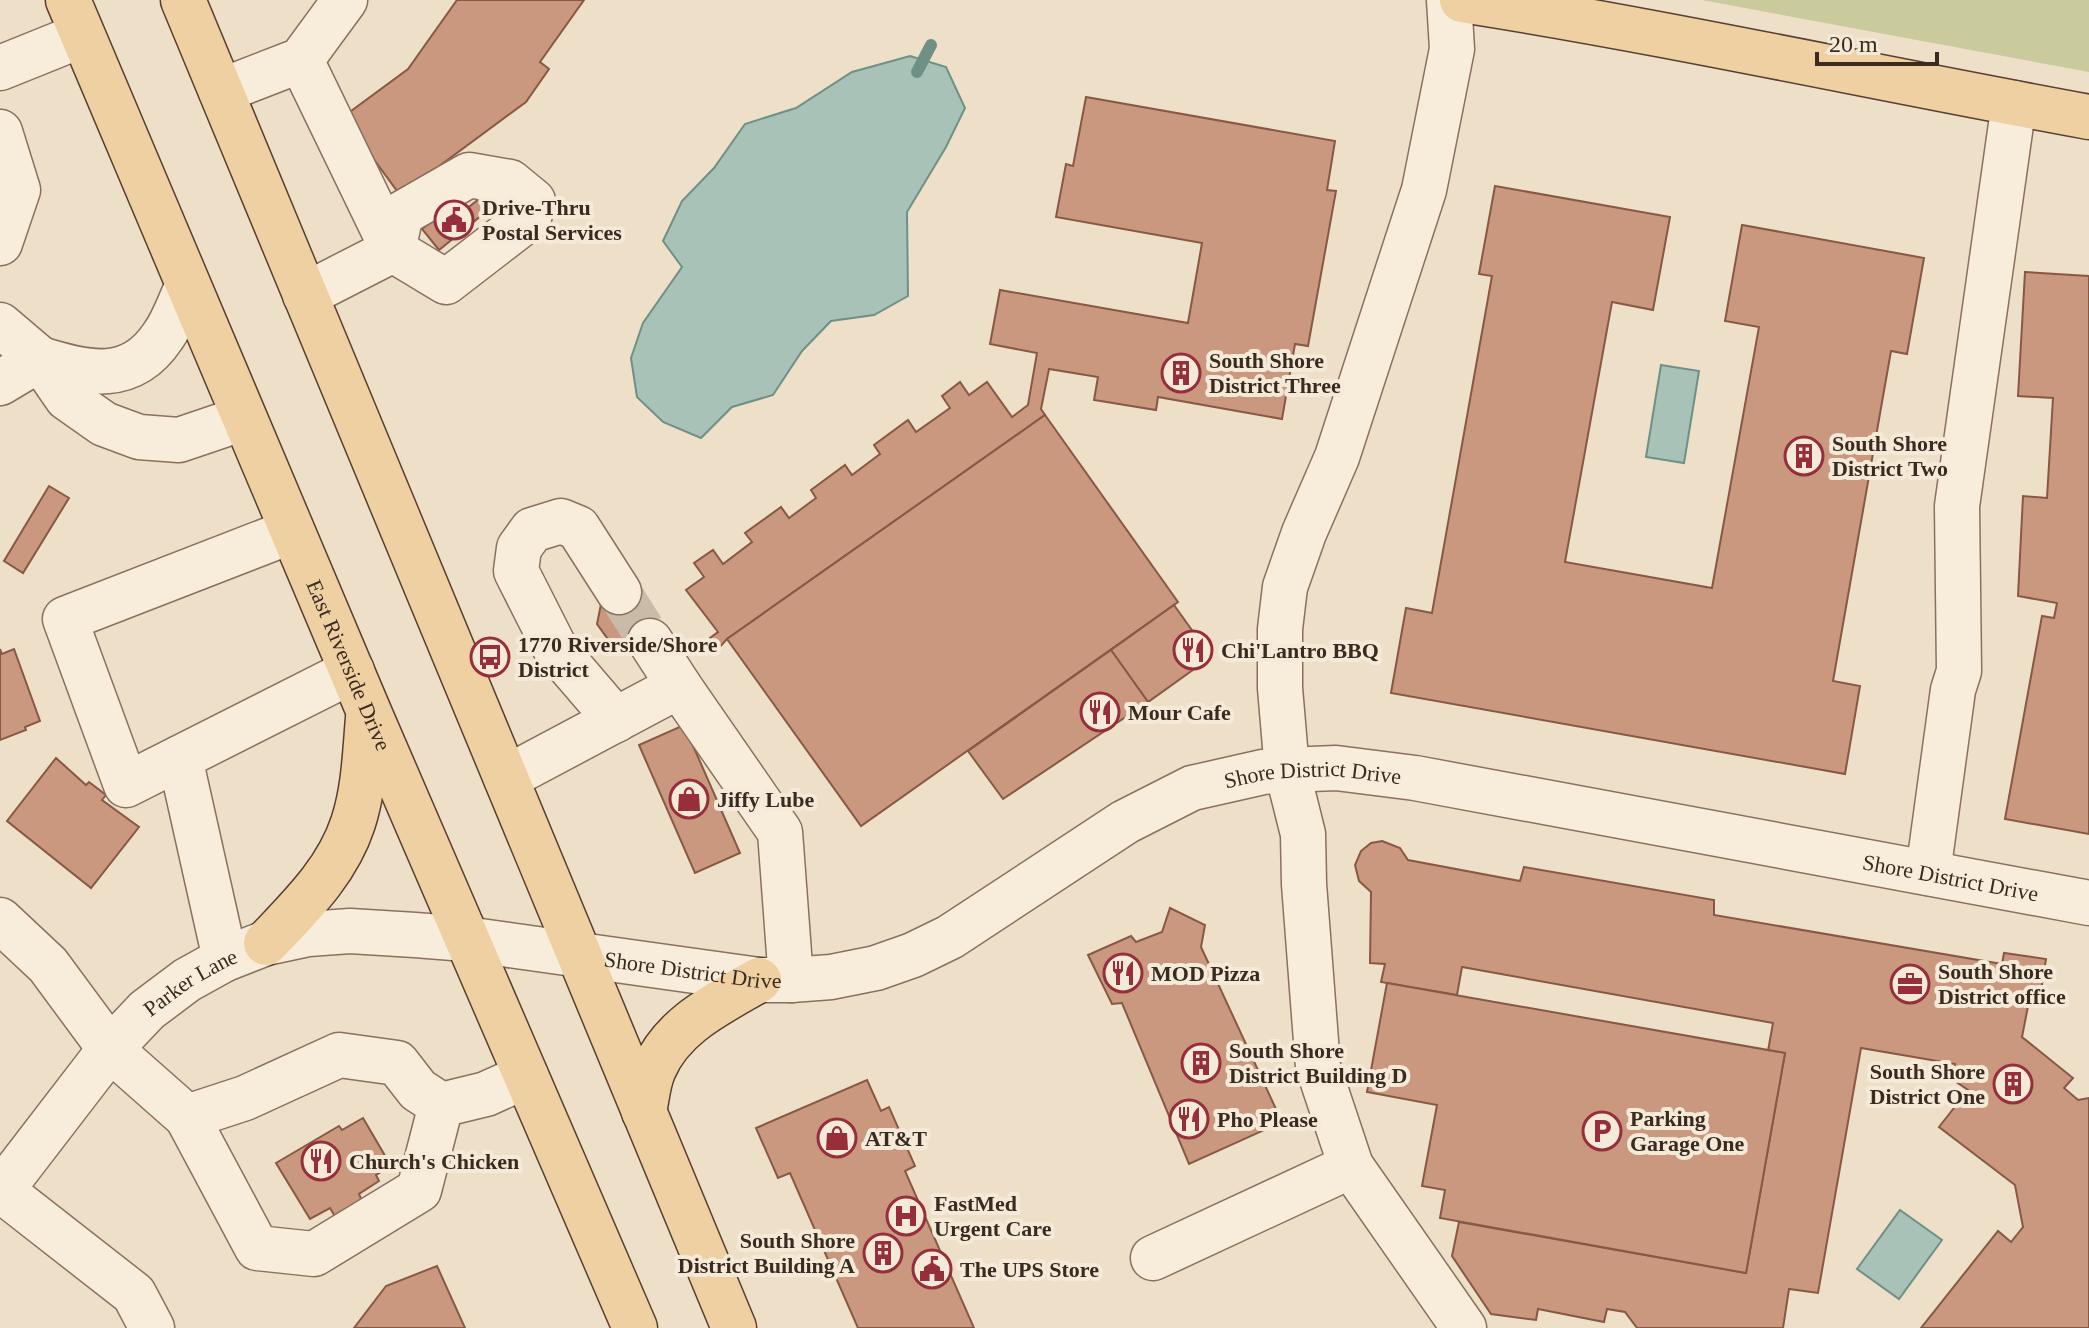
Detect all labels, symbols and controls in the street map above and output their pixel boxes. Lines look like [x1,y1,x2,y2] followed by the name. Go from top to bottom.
[1817,16,1937,66] scale bar
[1829,31,1878,57] text: 20 m
[482,195,622,245] place label: Drive-Thru Postal Services
[433,199,475,241] public building icon: Drive-Thru Postal Services
[1209,348,1341,398] place label: South Shore District Three
[1160,352,1202,394] building icon: South Shore District Three
[1832,431,1948,481] place label: South Shore District Two
[1783,435,1825,477] building icon: South Shore District Two
[302,576,397,754] street label: East Riverside Drive
[1172,629,1214,671] restaurant icon: Chi'Lantro BBQ
[518,632,718,682] place label: 1770 Riverside/Shore District
[469,636,511,678] bus stop icon: 1770 Riverside/Shore District
[1221,638,1379,663] place label: Chi'Lantro BBQ
[1079,691,1121,733] restaurant icon: Mour Cafe
[1128,700,1231,725] place label: Mour Cafe
[1221,755,1403,793] street label: Shore District Drive
[668,778,710,820] shop icon: Jiffy Lube
[717,787,814,812] place label: Jiffy Lube
[1861,849,2041,906] street label: Shore District Drive
[138,943,241,1021] street label: Parker Lane
[603,946,781,993] street label: Shore District Drive
[1102,952,1144,994] restaurant icon: MOD Pizza
[1938,959,2066,1009] place label: South Shore District office
[1151,961,1260,986] place label: MOD Pizza
[1889,963,1931,1005] office icon: South Shore District office
[1229,1038,1407,1088] place label: South Shore District Building D
[1180,1042,1222,1084] building icon: South Shore District Building D
[1870,1059,1985,1109] place label: South Shore District One
[1992,1063,2034,1105] building icon: South Shore District One
[1168,1098,1210,1140] restaurant icon: Pho Please
[1630,1106,1744,1156] place label: Parking Garage One
[1217,1107,1318,1132] place label: Pho Please
[1581,1110,1623,1152] parking icon: Parking Garage One
[816,1117,858,1159] shop icon: AT&T
[865,1126,927,1151] place label: AT&T
[300,1140,342,1182] restaurant icon: Church's Chicken
[349,1149,519,1174] place label: Church's Chicken
[934,1191,1052,1241] place label: FastMed Urgent Care
[885,1195,927,1237] hospital icon: FastMed Urgent Care
[678,1228,855,1278] place label: South Shore District Building A
[862,1232,904,1274] building icon: South Shore District Building A
[911,1248,953,1290] public building icon: The UPS Store
[960,1257,1099,1282] place label: The UPS Store

